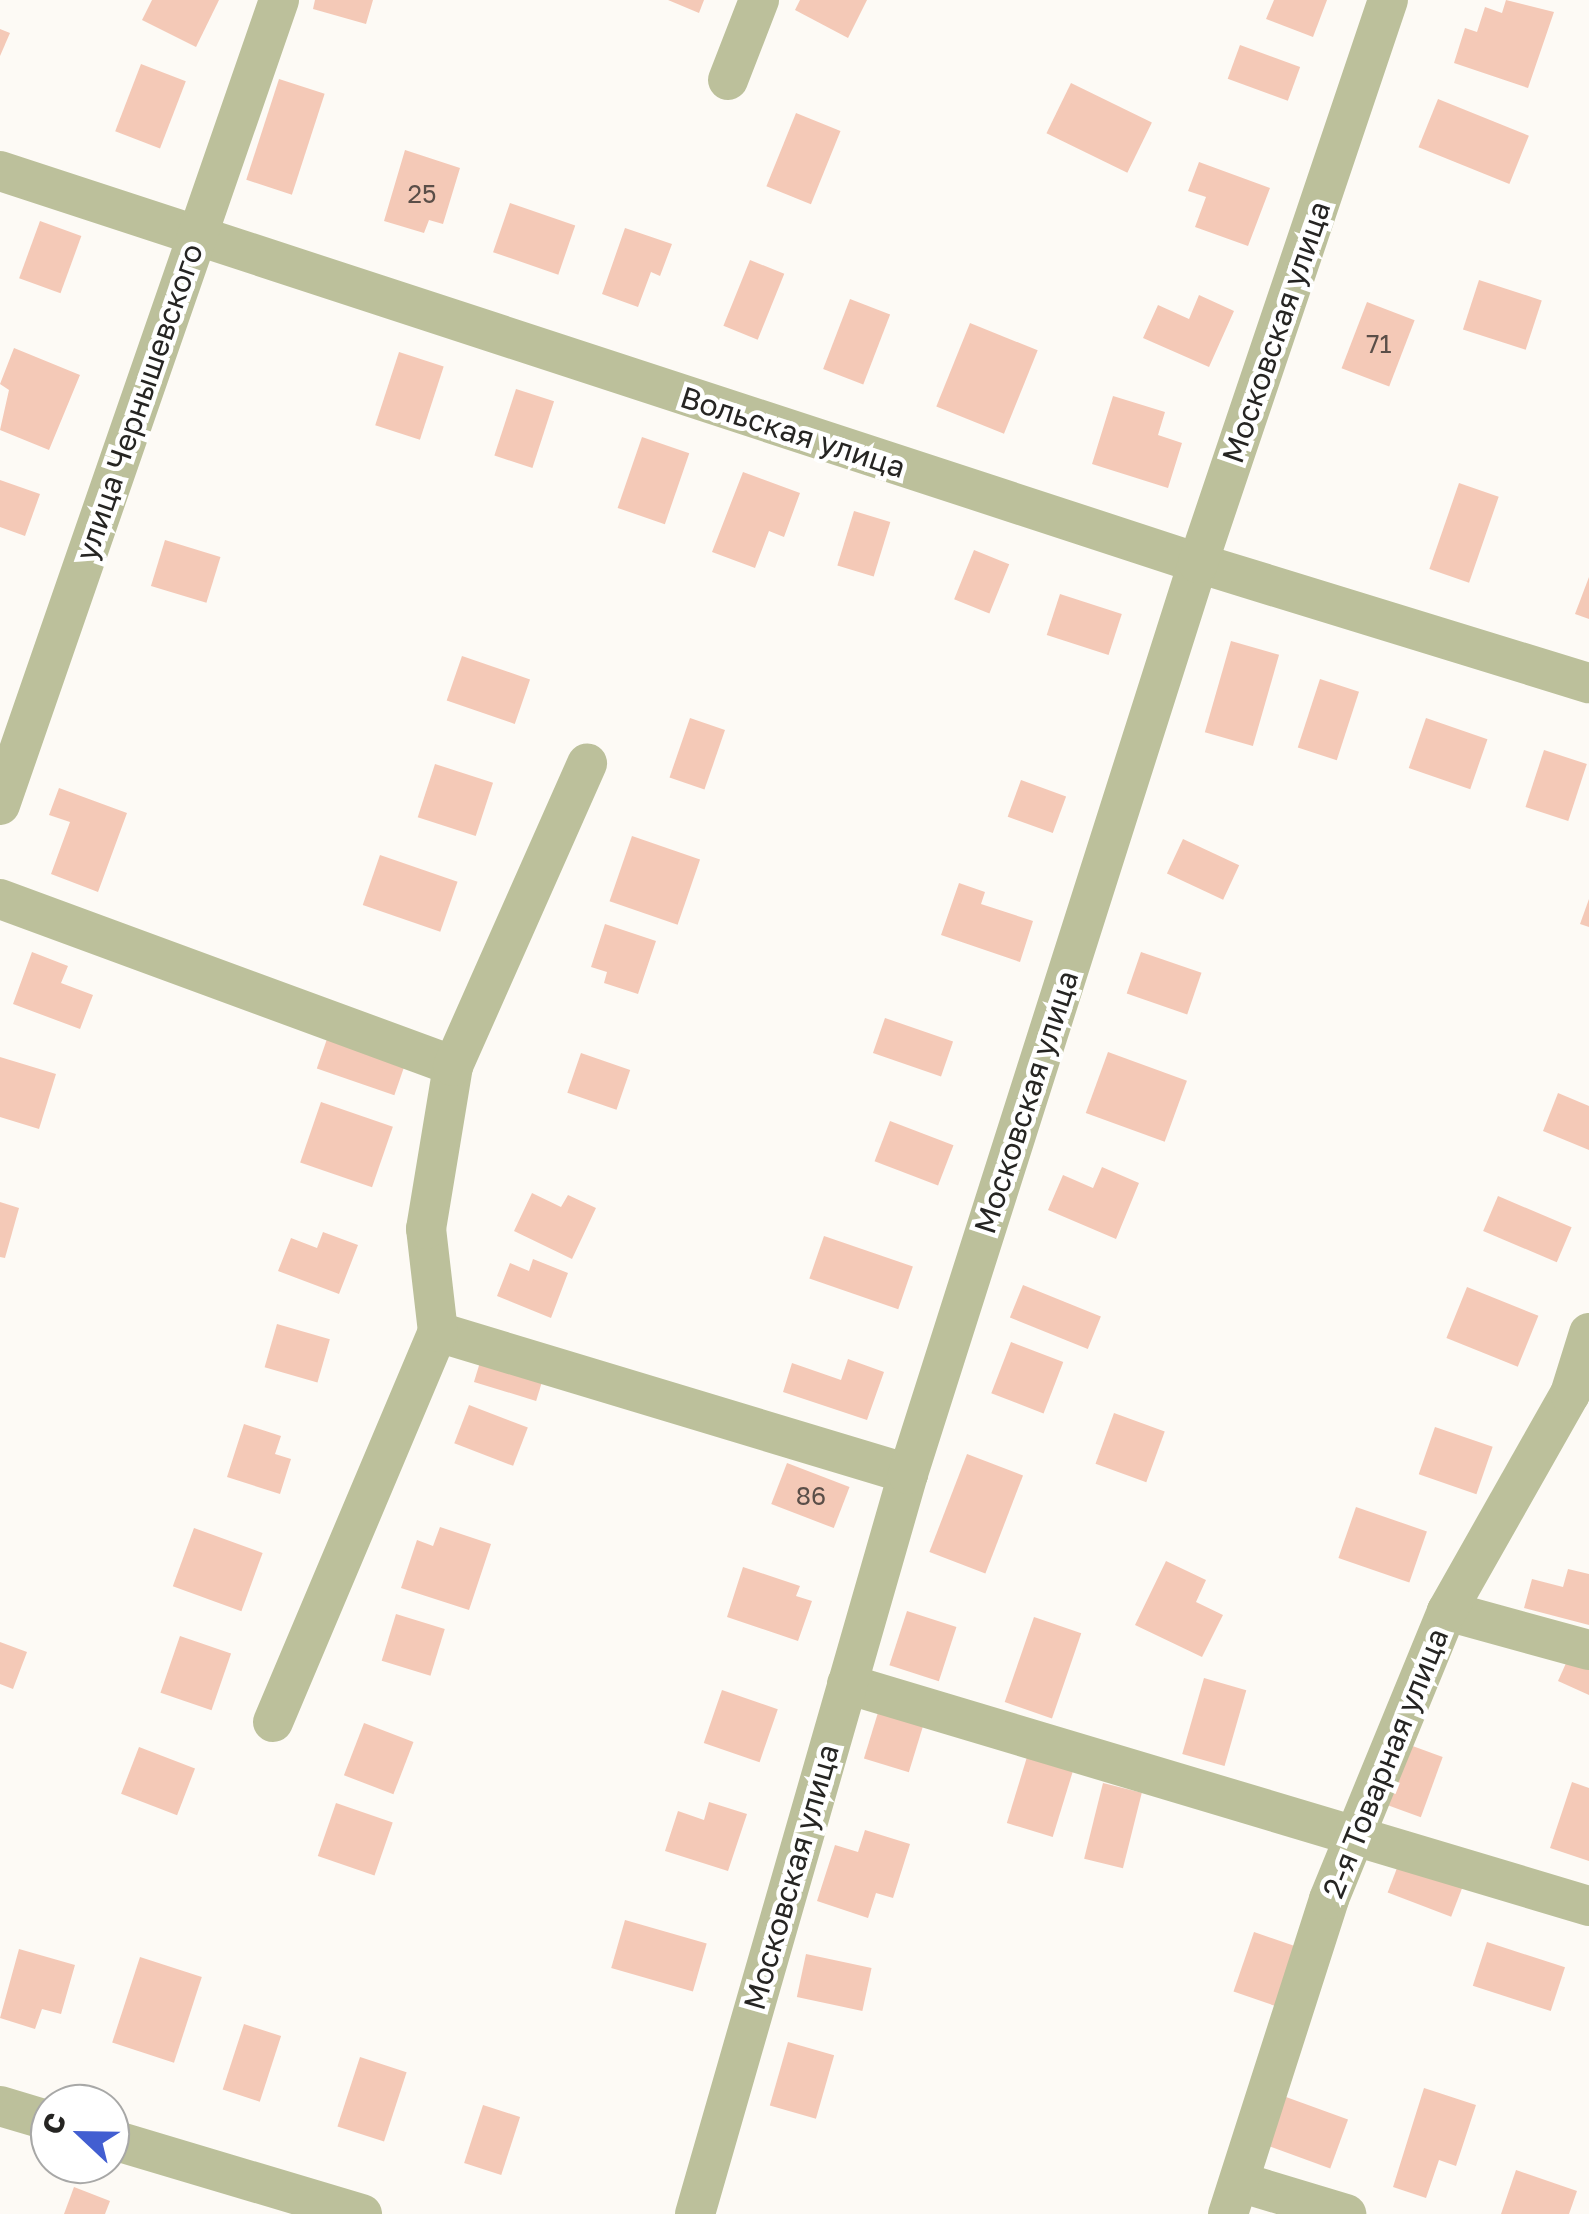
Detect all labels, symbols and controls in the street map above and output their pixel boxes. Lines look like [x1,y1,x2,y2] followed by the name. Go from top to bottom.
[408,179,436,209] house number: 25
[1214,196,1338,468] street label: Московская улица
[68,239,210,565] street label: улица Чернышевского
[1366,329,1392,359] house number: 71
[676,379,910,485] street label: Вольская улица
[966,966,1086,1238] street label: Московская улица
[796,1481,826,1511] house number: 86
[1314,1623,1456,1903] street label: 2-я Товарная улица
[736,1740,846,2014] street label: Московская улица
[30,2084,130,2184] north arrow
[35,2108,73,2139] text: С

